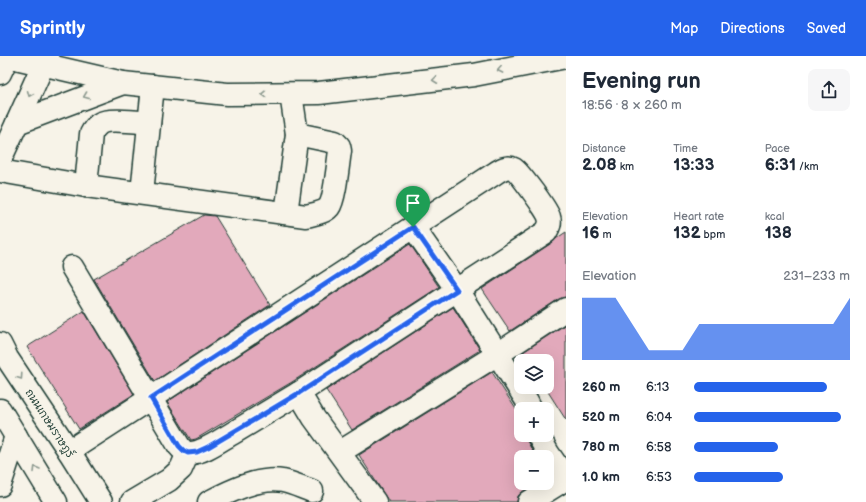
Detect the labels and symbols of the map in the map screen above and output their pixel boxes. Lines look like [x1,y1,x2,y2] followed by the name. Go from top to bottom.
[497,65,503,73] one-way arrow
[432,75,438,84] one-way arrow
[27,89,35,97] one-way arrow
[261,90,267,98] one-way arrow
[83,92,90,100] one-way arrow
[396,186,430,227] pin
[15,373,23,380] one-way arrow
[22,385,78,461] street label: ถนนเกษมราษฎร์
[33,466,40,473] one-way arrow

